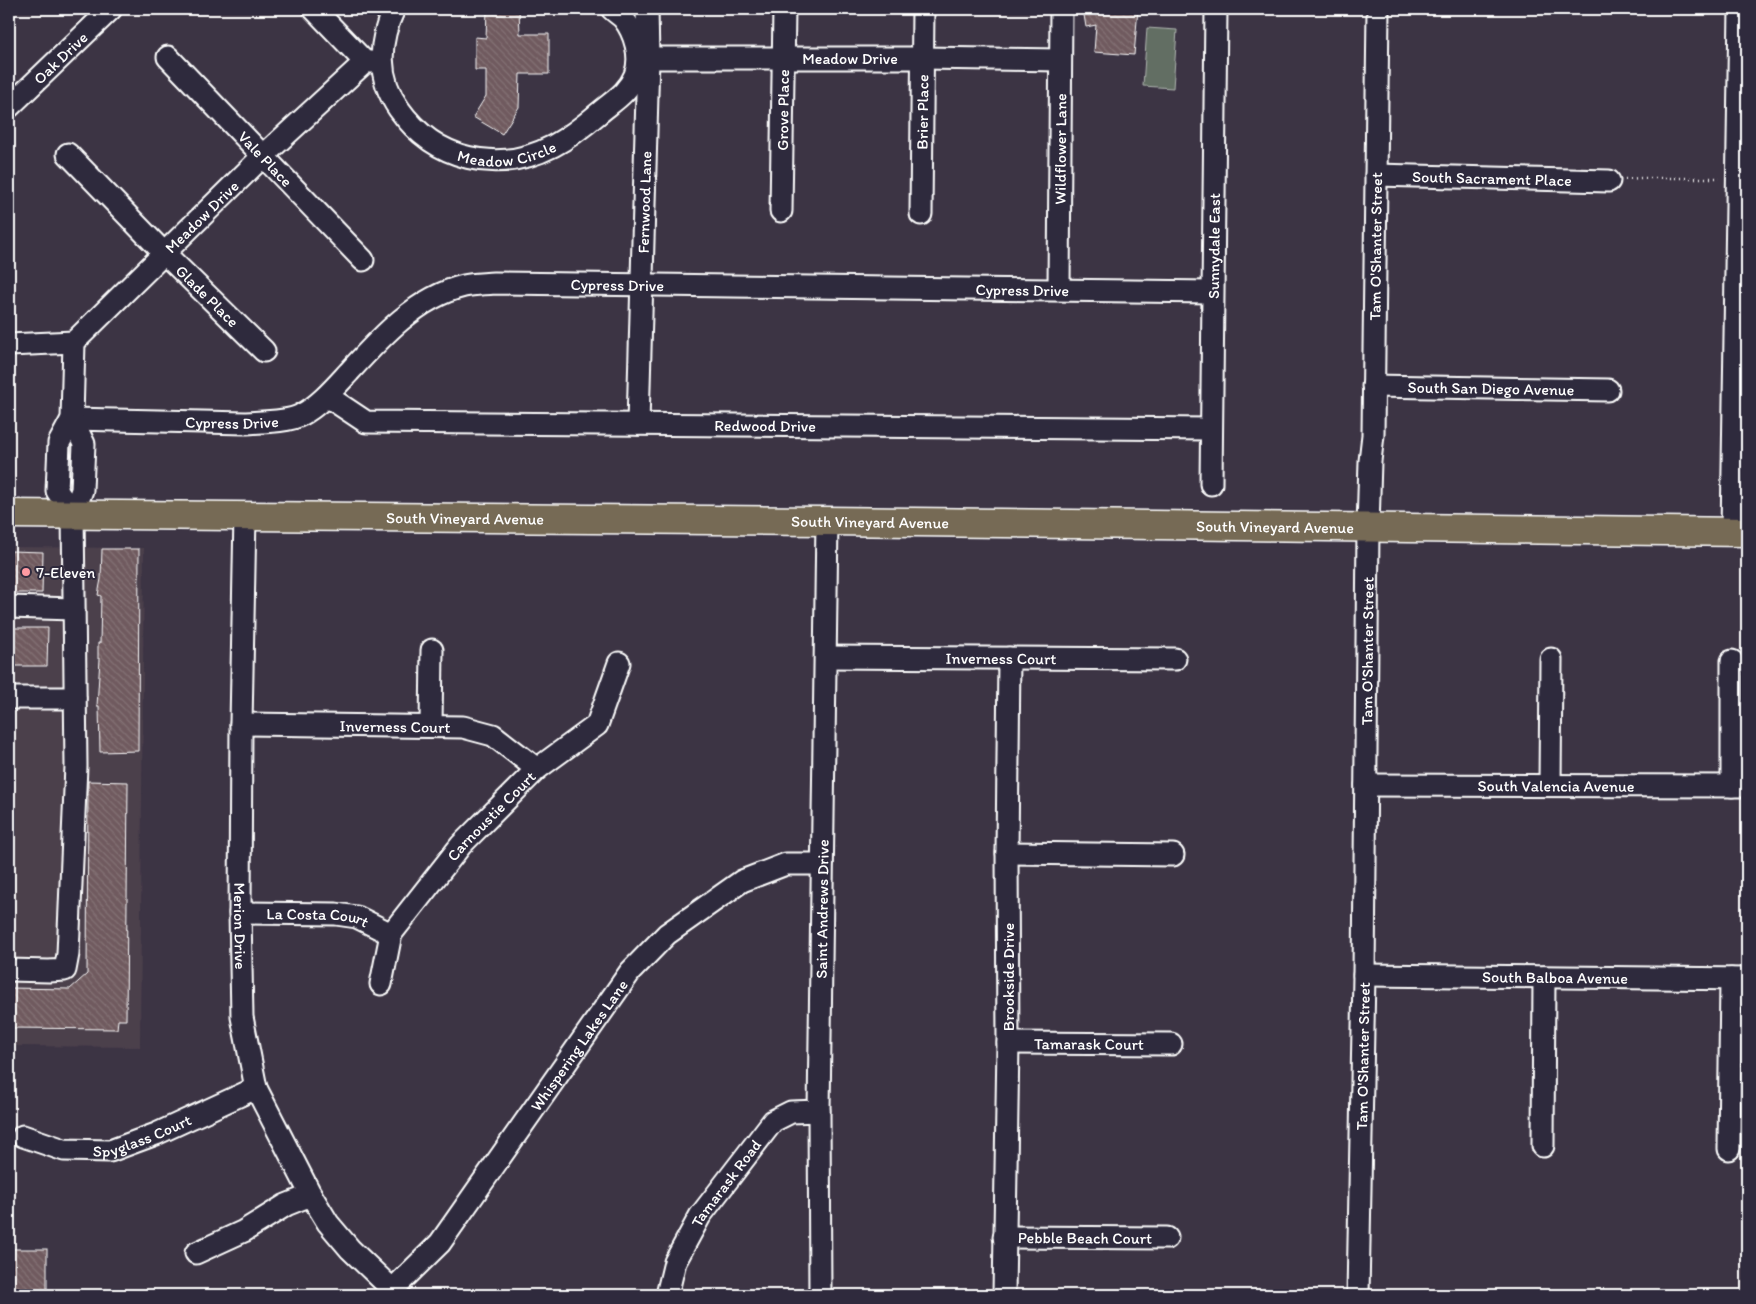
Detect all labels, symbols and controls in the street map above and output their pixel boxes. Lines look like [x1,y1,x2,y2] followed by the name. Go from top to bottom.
[30,28,92,88] street label: Oak Drive
[802,49,898,68] street label: Meadow Drive
[773,69,793,151] street label: Grove Place
[913,74,932,150] street label: Brier Place
[1051,93,1070,205] street label: Wildflower Lane
[234,127,296,191] street label: Vale Place
[455,137,559,171] street label: Meadow Circle
[634,151,655,254] street label: Fernwood Lane
[1412,167,1572,190] street label: South Sacrament Place
[1365,172,1386,320] street label: Tam O'Shanter Street
[161,177,243,257] street label: Meadow Drive
[1204,193,1224,299] street label: Sunnydale East
[172,261,243,331] street label: Glade Place
[570,275,664,295] street label: Cypress Drive
[975,280,1069,300] street label: Cypress Drive
[1407,378,1575,399] street label: South San Diego Avenue
[185,412,280,433] street label: Cypress Drive
[714,416,816,436] street label: Redwood Drive
[386,508,544,529] street label: South Vineyard Avenue
[791,512,949,532] street label: South Vineyard Avenue
[1196,516,1354,537] street label: South Vineyard Avenue
[36,563,95,582] place label: 7-Eleven
[20,566,32,578] marker: 7-Eleven
[1357,577,1378,725] street label: Tam O'Shanter Street
[946,649,1056,668] street label: Inverness Court
[340,716,450,737] street label: Inverness Court
[443,767,540,865] street label: Carnoustie Court
[1478,776,1635,796] street label: South Valencia Avenue
[812,839,833,979] street label: Saint Andrews Drive
[230,882,250,970] street label: Merion Drive
[266,904,372,931] street label: La Costa Court
[999,923,1018,1031] street label: Brookside Drive
[1482,967,1628,988] street label: South Balboa Avenue
[526,976,632,1115] street label: Whispering Lakes Lane
[1352,982,1374,1130] street label: Tam O'Shanter Street
[1034,1034,1144,1054] street label: Tamarask Court
[93,1110,194,1161] street label: Spyglass Court
[687,1136,766,1230] street label: Tamarask Road
[1018,1228,1152,1248] street label: Pebble Beach Court

